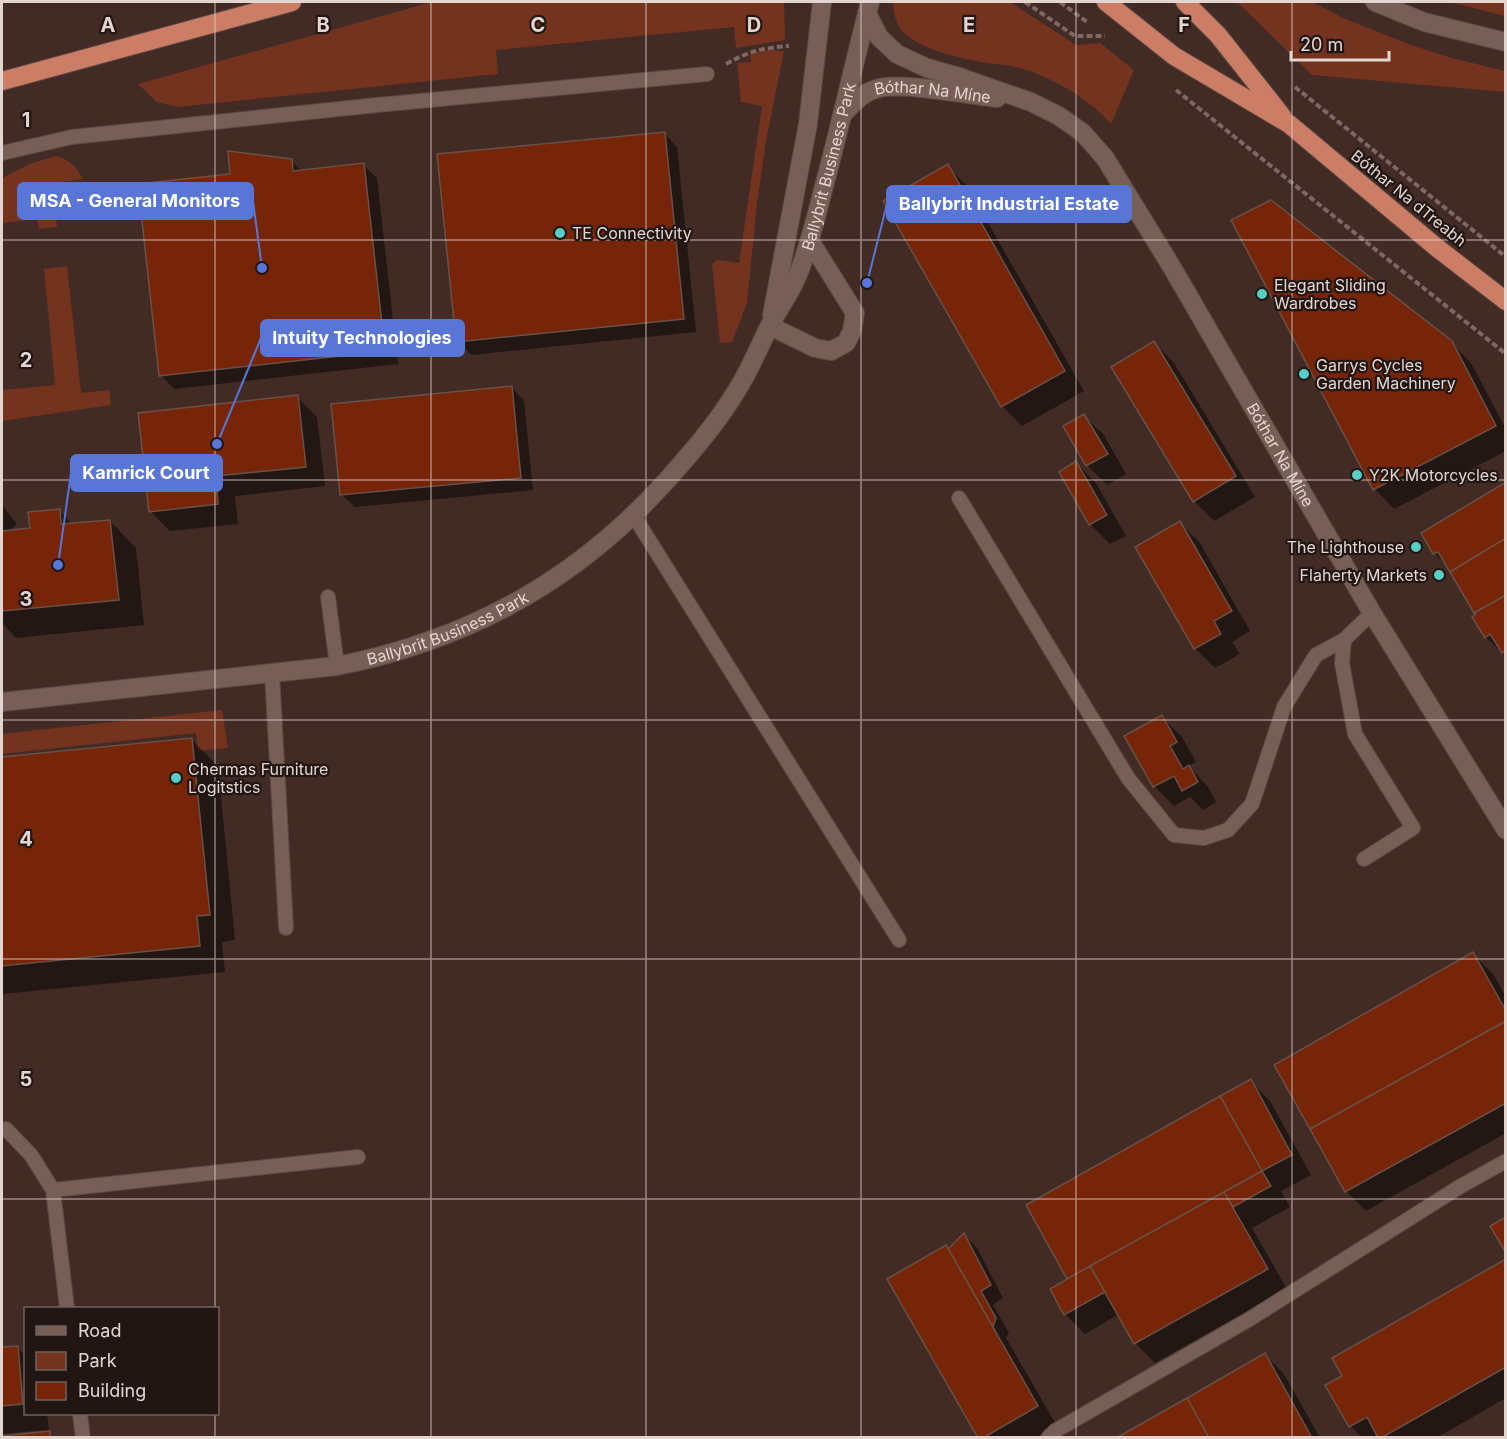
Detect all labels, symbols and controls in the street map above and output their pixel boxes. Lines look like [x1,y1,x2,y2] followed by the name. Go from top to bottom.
[101,13,116,37] text: A
[316,13,330,37] text: B
[531,13,545,37] text: C
[747,13,761,37] text: D
[963,13,975,37] text: E
[1178,13,1190,37] text: F
[1291,24,1388,62] scale bar
[1300,34,1343,55] text: 20 m
[872,76,992,107] street label: Bóthar Na Míne
[797,80,860,253] street label: Ballybrit Business Park
[22,108,30,132] text: 1
[1347,145,1471,251] street label: Bóthar Na dTreabh
[18,183,253,219] callout: MSA - General Monitors
[887,186,1131,222] callout: Ballybrit Industrial Estate
[30,190,240,211] text: MSA - General Monitors
[899,193,1119,214] text: Ballybrit Industrial Estate
[572,223,692,243] place label: TE Connectivity
[553,226,567,240] marker: TE Connectivity
[1274,275,1386,313] place label: Elegant Sliding Wardrobes
[1255,287,1269,301] marker: Elegant Sliding Wardrobes
[261,320,464,356] callout: Intuity Technologies
[272,327,452,348] text: Intuity Technologies
[20,348,32,372] text: 2
[1316,355,1456,393] place label: Garrys Cycles Garden Machinery
[1297,367,1311,381] marker: Garrys Cycles Garden Machinery
[1243,399,1318,510] street label: Bóthar Na Míne
[71,455,222,491] callout: Kamrick Court
[82,462,210,483] text: Kamrick Court
[1369,465,1498,485] place label: Y2K Motorcycles
[1350,468,1364,482] marker: Y2K Motorcycles
[1287,537,1404,557] place label: The Lighthouse
[1409,540,1423,554] marker: The Lighthouse
[1300,565,1427,585] place label: Flaherty Markets
[1432,568,1446,582] marker: Flaherty Markets
[20,587,32,611] text: 3
[365,587,532,669] street label: Ballybrit Business Park
[188,759,328,797] place label: Chermas Furniture Logitstics
[169,771,183,785] marker: Chermas Furniture Logitstics
[19,827,33,851] text: 4
[20,1067,32,1091] text: 5
[24,1307,219,1415] legend
[78,1320,121,1341] text: Road
[78,1350,117,1371] text: Park
[78,1380,146,1401] text: Building

